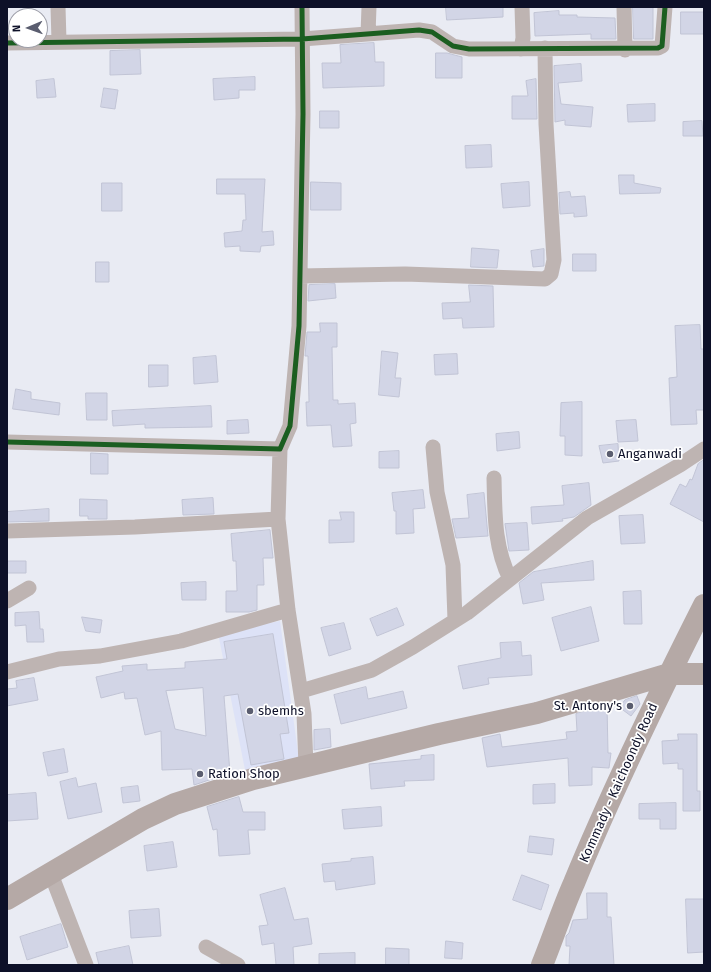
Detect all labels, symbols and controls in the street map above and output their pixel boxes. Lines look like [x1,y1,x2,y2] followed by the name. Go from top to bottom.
[8,8,48,48] north arrow
[10,25,23,32] text: N
[618,446,682,462] place label: Anganwadi
[605,449,615,459] marker: Anganwadi
[554,698,622,714] place label: St. Antony's
[577,701,661,865] street label: Kommady - Kaichoondy Road
[625,701,635,711] marker: St. Antony's
[258,703,304,719] place label: sbemhs
[245,706,255,716] marker: sbemhs
[208,766,280,782] place label: Ration Shop
[195,769,205,779] marker: Ration Shop

